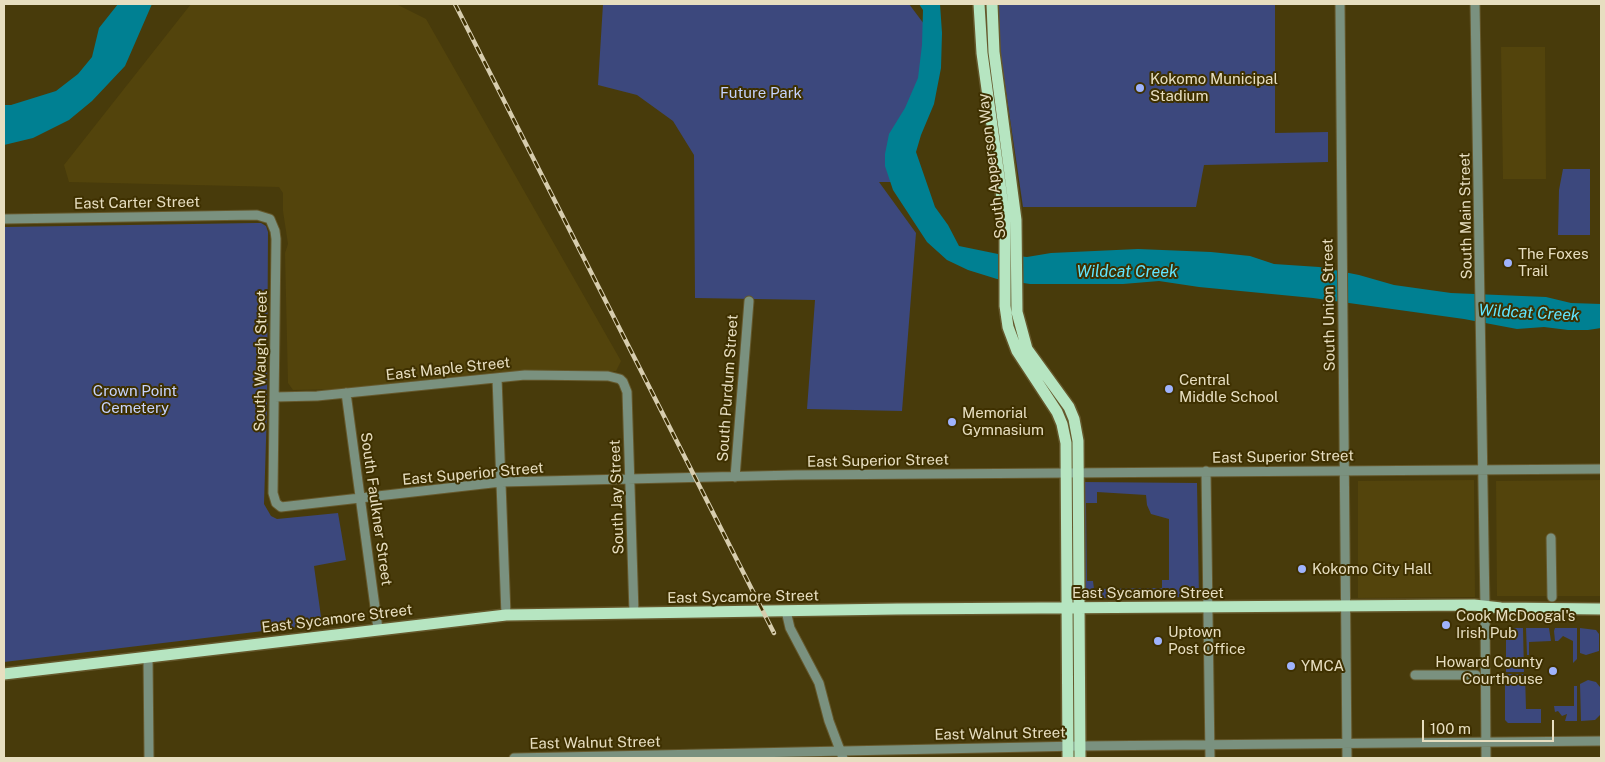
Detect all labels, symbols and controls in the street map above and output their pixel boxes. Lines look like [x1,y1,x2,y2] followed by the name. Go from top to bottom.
[1150,70,1278,105] place label: Kokomo Municipal Stadium
[1134,82,1146,94] marker: Kokomo Municipal Stadium
[720,84,802,102] park label: Future Park
[974,92,1010,240] street label: South Apperson Way
[1456,152,1476,280] street label: South Main Street
[74,193,200,213] street label: East Carter Street
[1319,238,1339,372] street label: South Union Street
[1518,245,1589,280] place label: The Foxes Trail
[1502,257,1514,269] marker: The Foxes Trail
[1076,262,1178,282] water label: Wildcat Creek
[251,290,271,432] street label: South Waugh Street
[1478,301,1580,325] water label: Wildcat Creek
[714,314,742,462] street label: South Purdum Street
[385,354,511,384] street label: East Maple Street
[1179,371,1279,406] place label: Central Middle School
[93,382,177,417] park label: Crown Point Cemetery
[1163,383,1175,395] marker: Central Middle School
[962,404,1044,439] place label: Memorial Gymnasium
[946,416,958,428] marker: Memorial Gymnasium
[356,431,396,587] street label: South Faulkner Street
[606,439,628,555] street label: South Jay Street
[1212,447,1354,467] street label: East Superior Street
[807,451,949,471] street label: East Superior Street
[401,459,545,489] street label: East Superior Street
[1312,560,1432,578] place label: Kokomo City Hall
[1296,563,1308,575] marker: Kokomo City Hall
[1072,584,1224,602] street label: East Sycamore Street
[667,587,819,607] street label: East Sycamore Street
[261,601,413,637] street label: East Sycamore Street
[1456,607,1575,642] place label: Cook McDoogal's Irish Pub
[1440,619,1452,631] marker: Cook McDoogal's Irish Pub
[1168,623,1245,658] place label: Uptown Post Office
[1152,635,1164,647] marker: Uptown Post Office
[1435,653,1543,688] place label: Howard County Courthouse
[1301,657,1344,675] place label: YMCA
[1285,660,1297,672] marker: YMCA
[1547,665,1559,677] marker: Howard County Courthouse
[1425,710,1558,742] scale bar
[1430,720,1471,737] text: 100 m
[934,724,1066,744] street label: East Walnut Street
[529,733,661,753] street label: East Walnut Street

